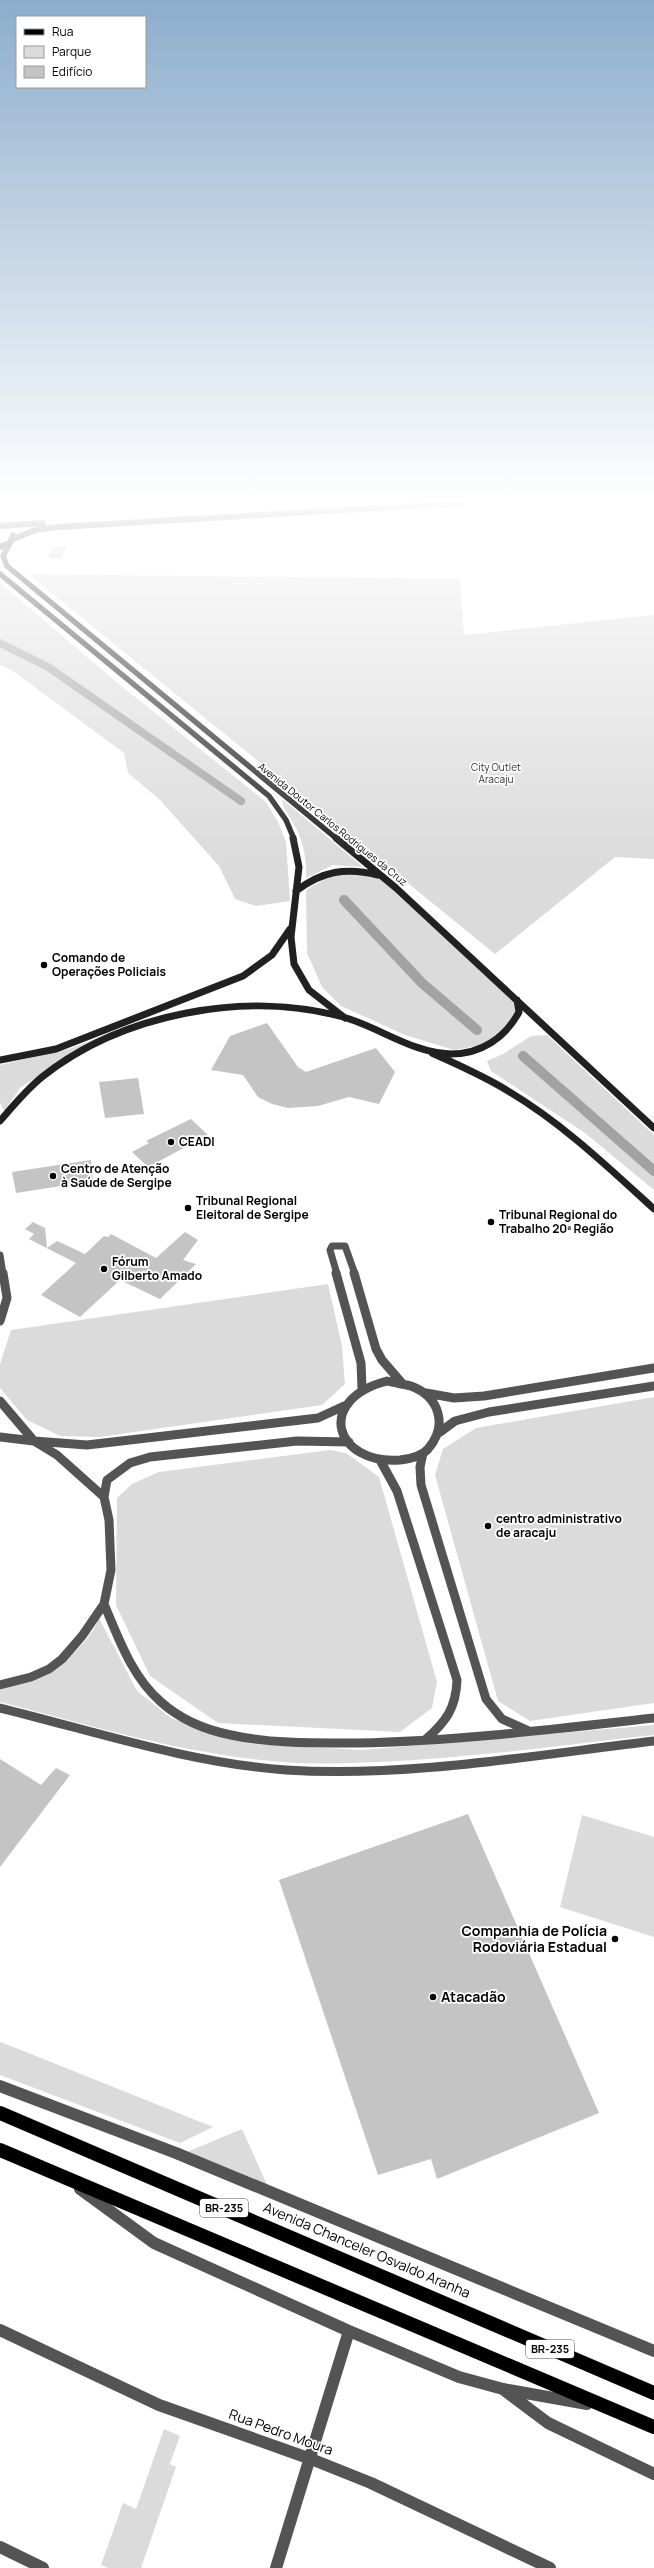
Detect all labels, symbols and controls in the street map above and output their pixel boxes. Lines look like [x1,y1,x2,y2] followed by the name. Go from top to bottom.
[16,16,146,88] legend
[52,23,73,40] text: Rua
[52,43,91,60] text: Parque
[52,63,92,80] text: Edifício
[255,759,411,889] street label: Avenida Doutor Carlos Rodrigues da Cruz
[471,760,521,786] park label: City Outlet Aracaju
[52,949,167,980] place label: Comando de Operações Policiais
[39,960,49,970] marker: Comando de Operações Policiais
[179,1133,215,1150] place label: CEADI
[166,1137,176,1147] marker: CEADI
[61,1160,172,1191] place label: Centro de Atenção à Saúde de Sergipe
[48,1171,58,1181] marker: Centro de Atenção à Saúde de Sergipe
[196,1192,309,1223] place label: Tribunal Regional Eleitoral de Sergipe
[183,1203,193,1213] marker: Tribunal Regional Eleitoral de Sergipe
[499,1206,617,1237] place label: Tribunal Regional do Trabalho 20ª Região
[486,1217,496,1227] marker: Tribunal Regional do Trabalho 20ª Região
[112,1253,202,1284] place label: Fórum Gilberto Amado
[99,1264,109,1274] marker: Fórum Gilberto Amado
[496,1510,622,1541] place label: centro administrativo de aracaju
[483,1521,493,1531] marker: centro administrativo de aracaju
[461,1921,607,1956] place label: Companhia de Polícia Rodoviária Estadual
[610,1934,620,1944] marker: Companhia de Polícia Rodoviária Estadual
[441,1987,506,2006] place label: Atacadão
[428,1992,438,2002] marker: Atacadão
[261,2197,474,2302] street label: Avenida Chanceler Osvaldo Aranha
[200,2199,248,2217] road number: BR-235
[526,2340,574,2358] road number: BR-235
[226,2404,336,2459] street label: Rua Pedro Moura

